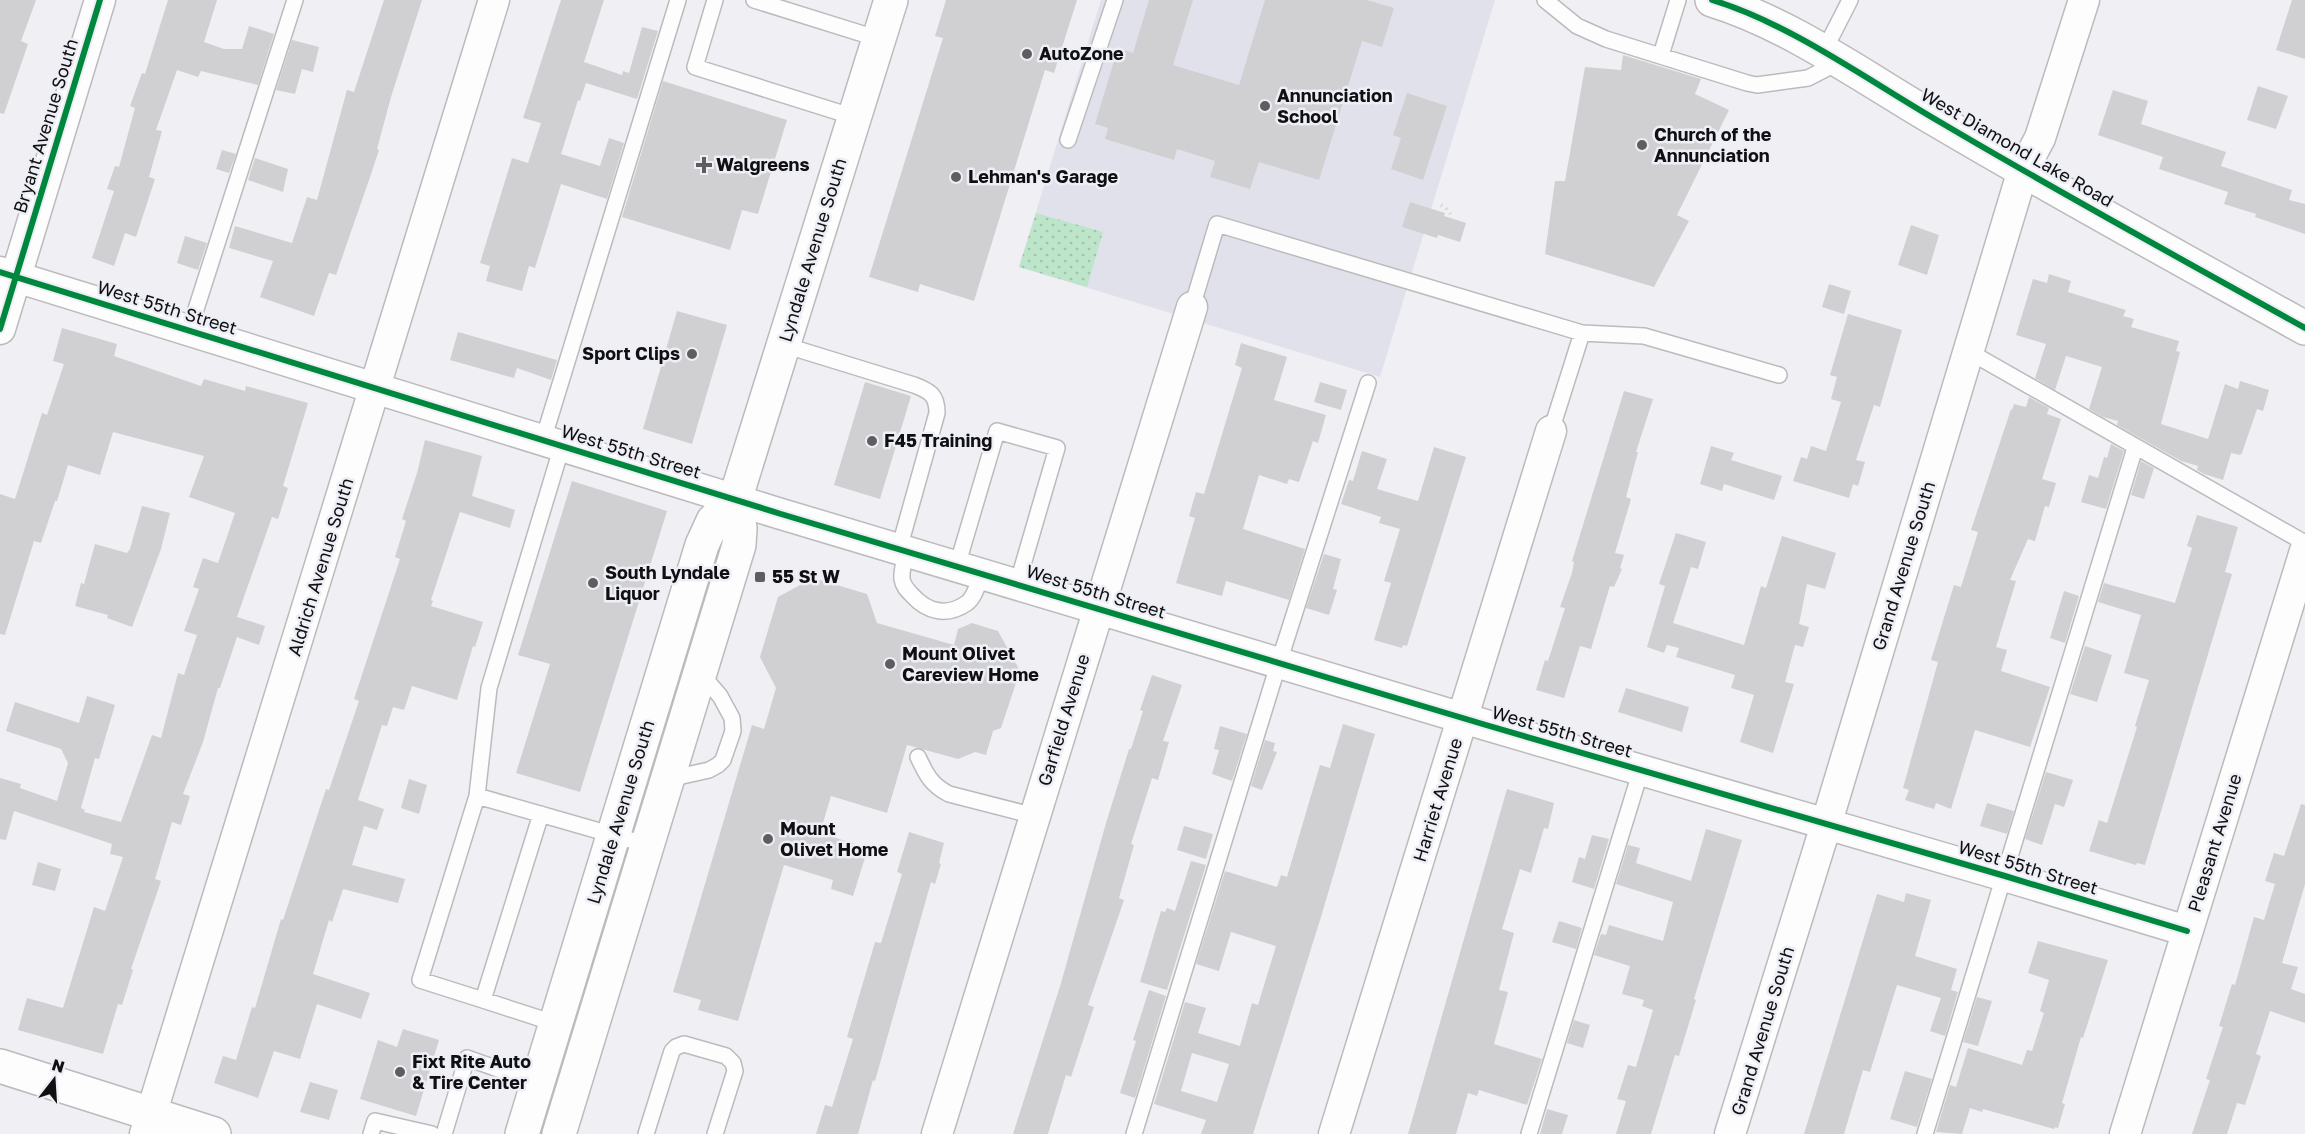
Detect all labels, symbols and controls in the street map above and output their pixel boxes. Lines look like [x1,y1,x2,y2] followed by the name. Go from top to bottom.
[8,36,82,216] street label: Bryant Avenue South
[1039,42,1124,64] place label: AutoZone
[1020,47,1034,61] marker: AutoZone
[1917,83,2118,211] street label: West Diamond Lake Road
[1277,84,1393,127] place label: Annunciation School
[1258,99,1272,113] marker: Annunciation School
[1654,123,1772,166] place label: Church of the Annunciation
[1635,138,1649,152] marker: Church of the Annunciation
[716,153,810,175] place label: Walgreens
[774,155,851,344] street label: Lyndale Avenue South
[697,158,711,172] marker: Walgreens
[968,165,1119,187] place label: Lehman's Garage
[949,170,963,184] marker: Lehman's Garage
[95,275,240,339] street label: West 55th Street
[582,342,680,364] place label: Sport Clips
[685,347,699,361] marker: Sport Clips
[559,419,704,483] street label: West 55th Street
[884,429,992,451] place label: F45 Training
[865,434,879,448] marker: F45 Training
[282,475,358,658] street label: Aldrich Avenue South
[1867,478,1939,653] street label: Grand Avenue South
[1024,559,1169,623] street label: West 55th Street
[605,561,730,604] place label: South Lyndale Liquor
[772,565,840,587] place label: 55 St W
[753,570,767,584] marker: 55 St W
[586,576,600,590] marker: South Lyndale Liquor
[902,642,1039,685] place label: Mount Olivet Careview Home
[1033,651,1094,788] street label: Garfield Avenue
[883,657,897,671] marker: Mount Olivet Careview Home
[1489,700,1635,762] street label: West 55th Street
[582,717,659,906] street label: Lyndale Avenue South
[1408,735,1466,864] street label: Harriet Avenue
[2182,771,2246,915] street label: Pleasant Avenue
[780,817,889,860] place label: Mount Olivet Home
[761,832,775,846] marker: Mount Olivet Home
[1956,835,2101,899] street label: West 55th Street
[1726,943,1798,1118] street label: Grand Avenue South
[24,1050,84,1110] north arrow
[412,1050,531,1093] place label: Fixt Rite Auto & Tire Center
[50,1054,67,1077] text: N
[393,1065,407,1079] marker: Fixt Rite Auto & Tire Center

